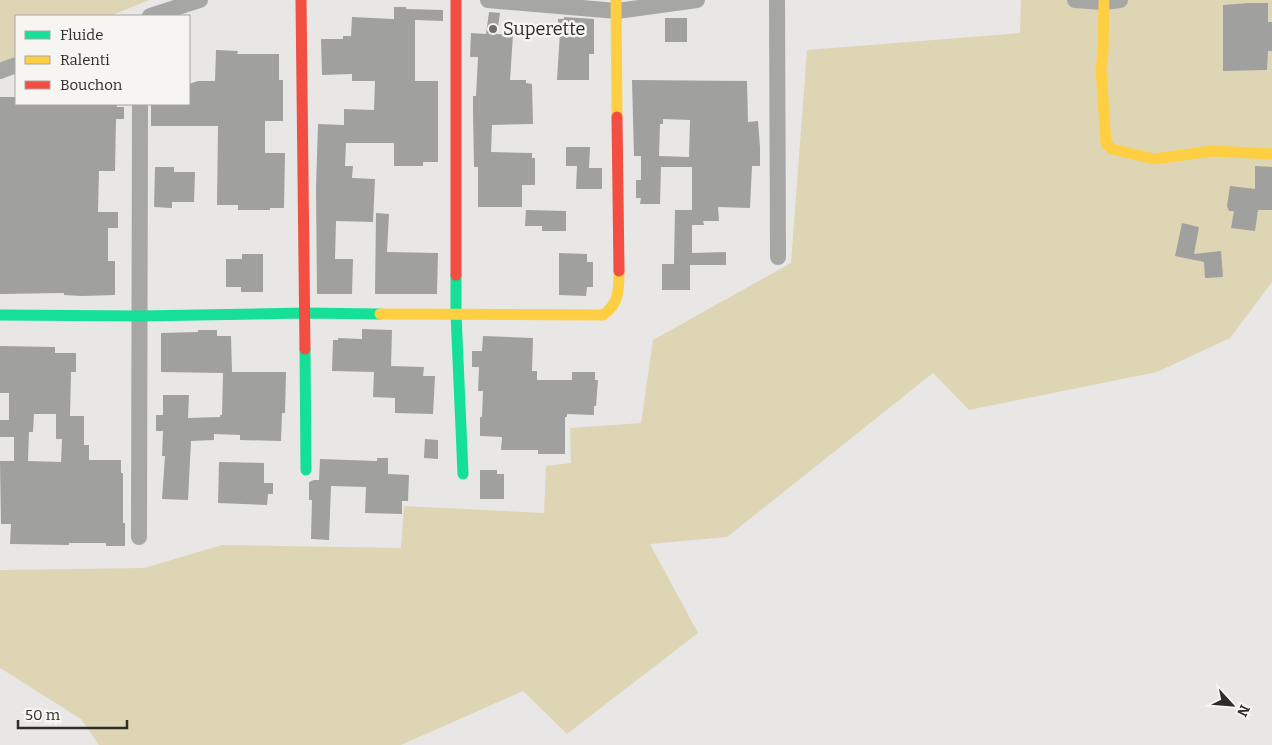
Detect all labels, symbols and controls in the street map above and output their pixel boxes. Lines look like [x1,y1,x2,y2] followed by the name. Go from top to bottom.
[15,15,190,105] legend
[503,18,585,40] place label: Superette
[487,23,499,35] marker: Superette
[60,26,103,44] text: Fluide
[60,51,110,69] text: Ralenti
[60,76,123,94] text: Bouchon
[1207,680,1257,730] north arrow
[18,698,126,730] scale bar
[1233,702,1253,719] text: N
[25,706,61,724] text: 50 m

